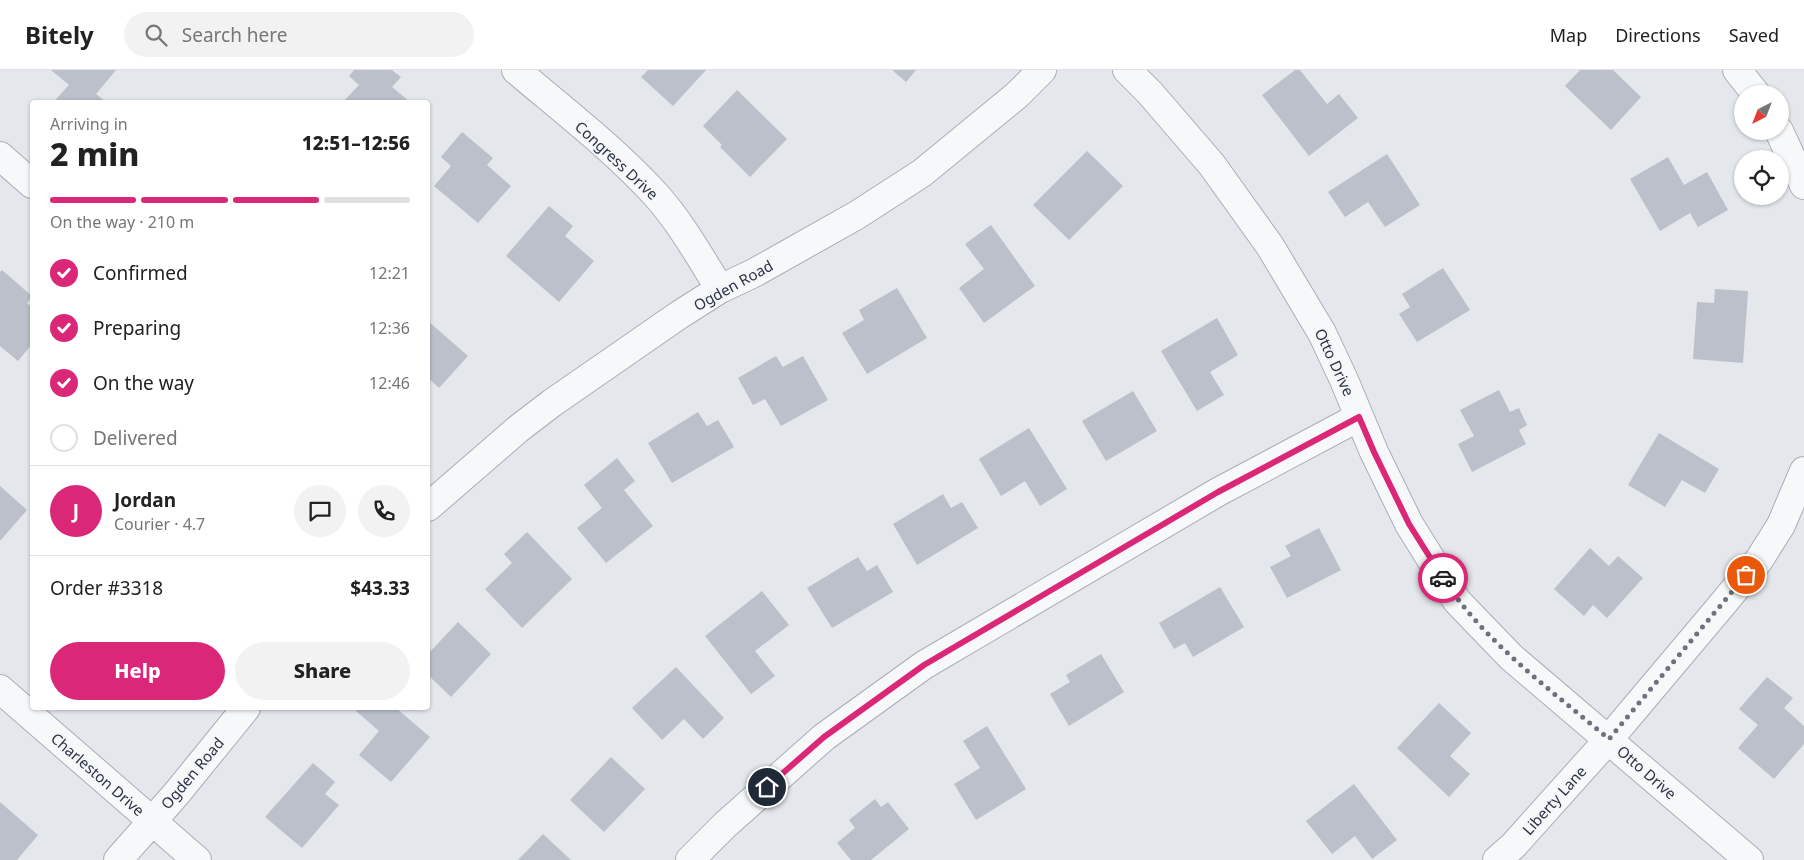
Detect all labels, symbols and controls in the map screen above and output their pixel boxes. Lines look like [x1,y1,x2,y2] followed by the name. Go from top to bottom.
[124,12,474,57] search box
[25,18,94,51] text: Bitely
[142,21,170,49] icon: search
[182,22,287,48] text: Search here
[1550,23,1587,47] text: Map
[1615,23,1701,47] text: Directions
[1729,23,1779,47] text: Saved
[1734,85,1789,140] north arrow
[1734,85,1789,205] map controls
[50,113,128,135] text: Arriving in
[571,116,663,204] street label: Congress Drive
[302,130,410,156] text: 12:51–12:56
[50,132,139,175] text: 2 min
[1734,150,1789,205] button: locate
[50,211,194,233] text: On the way · 210 m
[690,255,776,315] street label: Ogden Road
[50,259,78,287] icon: check
[93,260,188,286] text: Confirmed
[369,262,410,284] text: 12:21
[50,314,78,342] icon: check
[93,315,181,341] text: Preparing
[369,317,410,339] text: 12:36
[1311,325,1359,399] street label: Otto Drive
[50,369,78,397] icon: check
[93,370,194,396] text: On the way
[369,372,410,394] text: 12:46
[93,425,178,451] text: Delivered
[294,485,346,537] button: chat
[358,485,410,537] button: phone
[114,487,176,513] text: Jordan
[73,498,79,524] text: J
[114,513,205,535] text: Courier · 4.7
[1418,553,1468,603] courier
[1725,554,1767,596] pin
[1732,561,1760,589] icon: bag
[1429,564,1457,592] icon: car
[50,575,163,601] text: Order #3318
[350,575,410,601] text: $43.33
[50,642,225,700] button: Help
[235,642,410,700] button: Share
[47,728,149,820] street label: Charleston Drive
[156,733,228,813] street label: Ogden Road
[1613,741,1681,803] street label: Otto Drive
[1518,761,1590,839] street label: Liberty Lane
[746,766,788,808] pin
[753,773,781,801] icon: home

